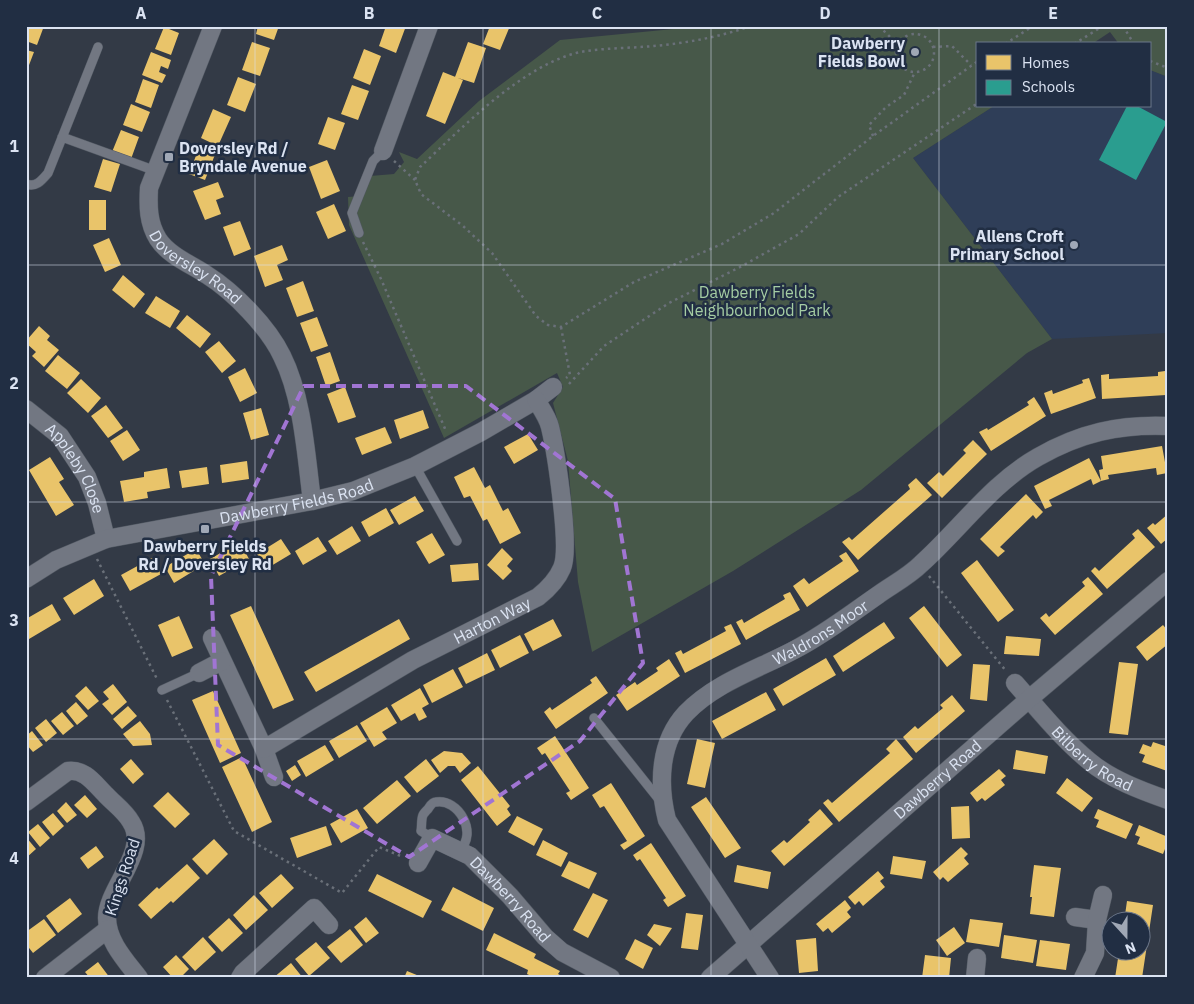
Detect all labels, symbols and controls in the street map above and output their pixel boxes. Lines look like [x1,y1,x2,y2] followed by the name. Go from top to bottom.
[136,3,147,23] text: A
[364,3,375,23] text: B
[592,3,602,23] text: C
[819,3,831,23] text: D
[1048,3,1058,23] text: E
[818,33,905,71] place label: Dawberry Fields Bowl
[976,42,1152,108] legend
[909,46,921,58] marker: Dawberry Fields Bowl
[1022,53,1070,72] text: Homes
[1022,77,1075,96] text: Schools
[9,136,19,156] text: 1
[179,138,307,176] place label: Doversley Rd / Bryndale Avenue
[163,151,175,163] marker: Doversley Rd / Bryndale Avenue
[950,226,1064,264] place label: Allens Croft Primary School
[145,227,246,308] street label: Doversley Road
[1068,239,1080,251] marker: Allens Croft Primary School
[683,282,831,320] park label: Dawberry Fields Neighbourhood Park
[9,373,19,393] text: 2
[41,418,109,515] street label: Appleby Close
[218,474,376,528] street label: Dawberry Fields Road
[199,523,211,535] marker: Dawberry Fields Rd / Doversley Rd
[138,536,272,574] place label: Dawberry Fields Rd / Doversley Rd
[450,592,534,648] street label: Harton Way
[769,595,872,669] street label: Waldrons Moor
[9,610,19,630] text: 3
[1048,721,1136,795] street label: Bilberry Road
[889,735,985,823] street label: Dawberry Road
[100,836,144,918] street label: Kings Road
[9,848,19,868] text: 4
[466,852,555,946] street label: Dawberry Road
[1102,912,1152,962] north arrow
[1123,938,1139,958] text: N

